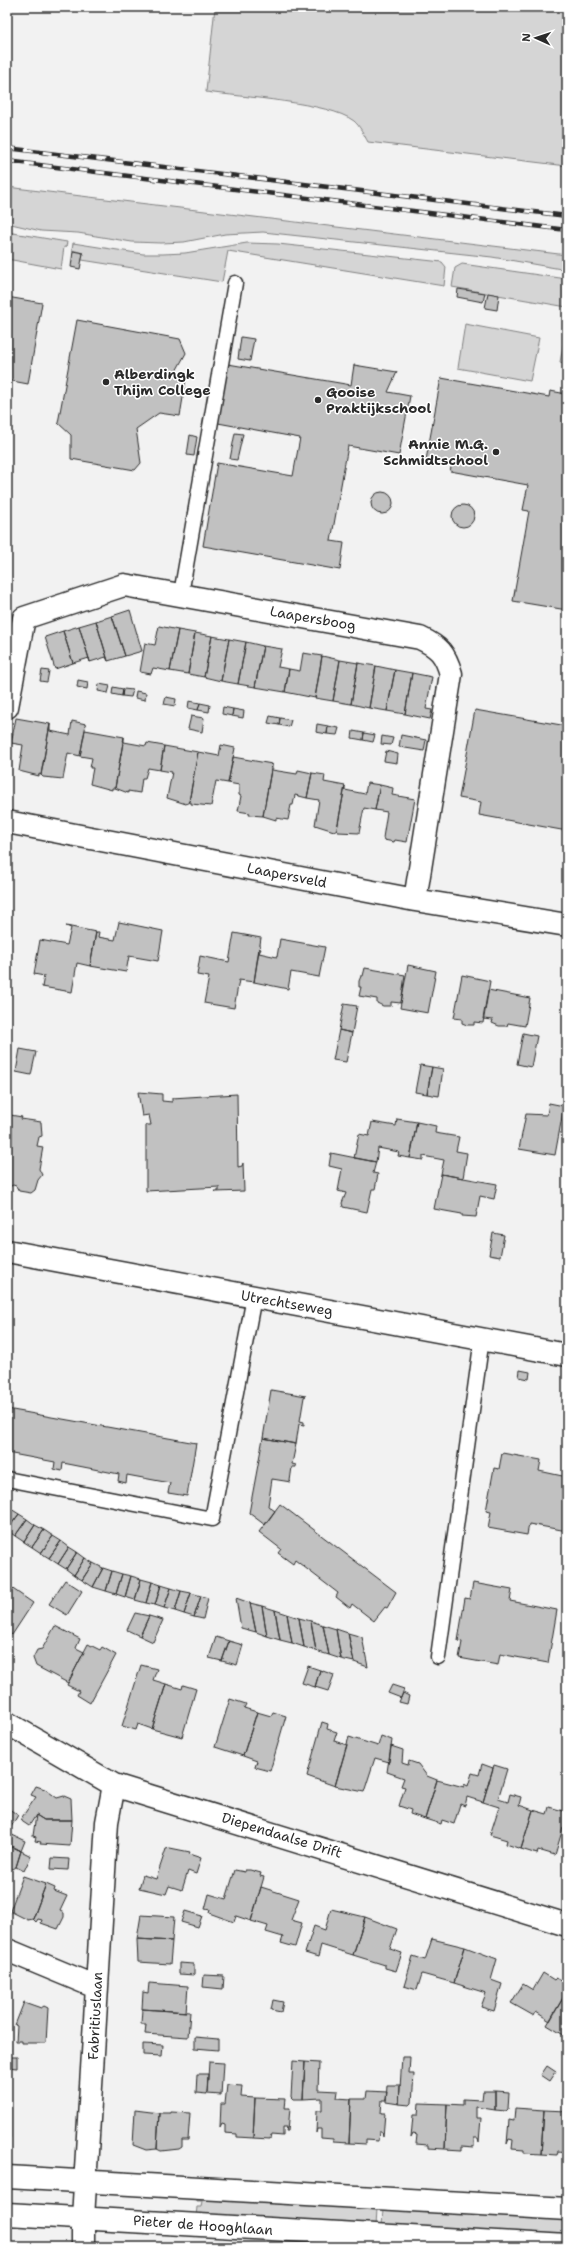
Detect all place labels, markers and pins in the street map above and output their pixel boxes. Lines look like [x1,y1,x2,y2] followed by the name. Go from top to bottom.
[114,365,211,399] place label: Alberdingk Thijm College
[101,377,111,387] marker: Alberdingk Thijm College
[326,383,431,417] place label: Gooise Praktijkschool
[313,395,323,405] marker: Gooise Praktijkschool
[383,435,488,469] place label: Annie M.G. Schmidtschool
[491,447,501,457] marker: Annie M.G. Schmidtschool

